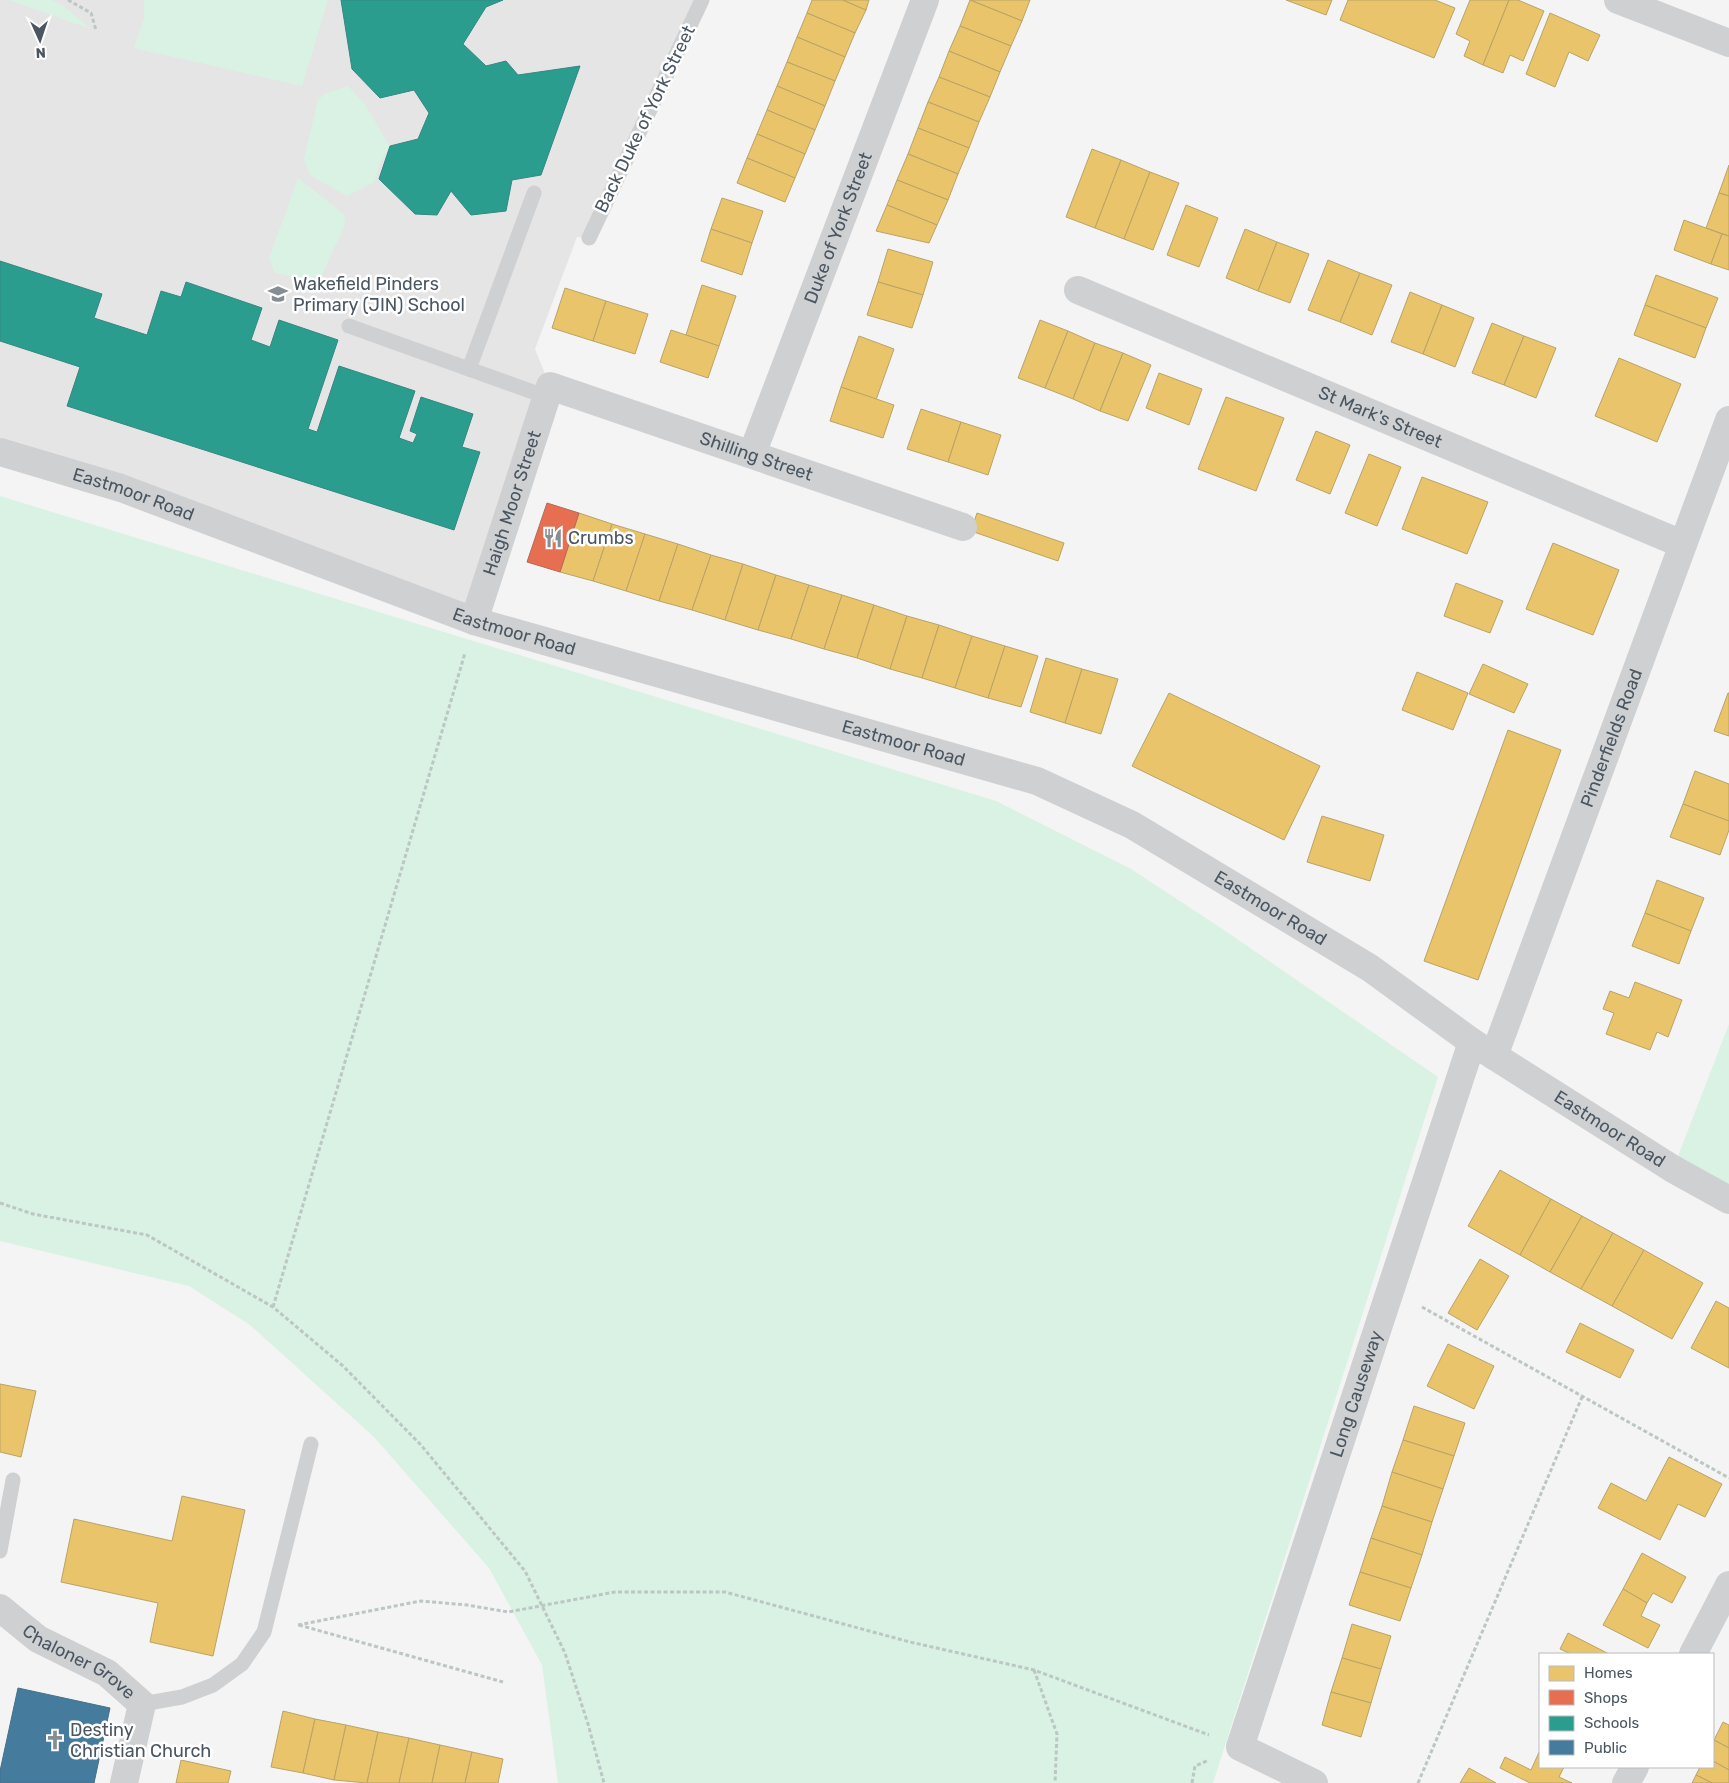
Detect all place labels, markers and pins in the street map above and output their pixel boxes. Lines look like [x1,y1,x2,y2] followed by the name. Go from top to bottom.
[293,273,465,316] place label: Wakefield Pinders Primary (JIN) School
[267,283,289,305] school or university icon: Wakefield Pinders Primary (JIN) School
[542,527,564,549] restaurant icon: Crumbs
[568,527,634,549] place label: Crumbs
[70,1719,211,1762] place label: Destiny Christian Church
[44,1729,66,1751] church icon: Destiny Christian Church

